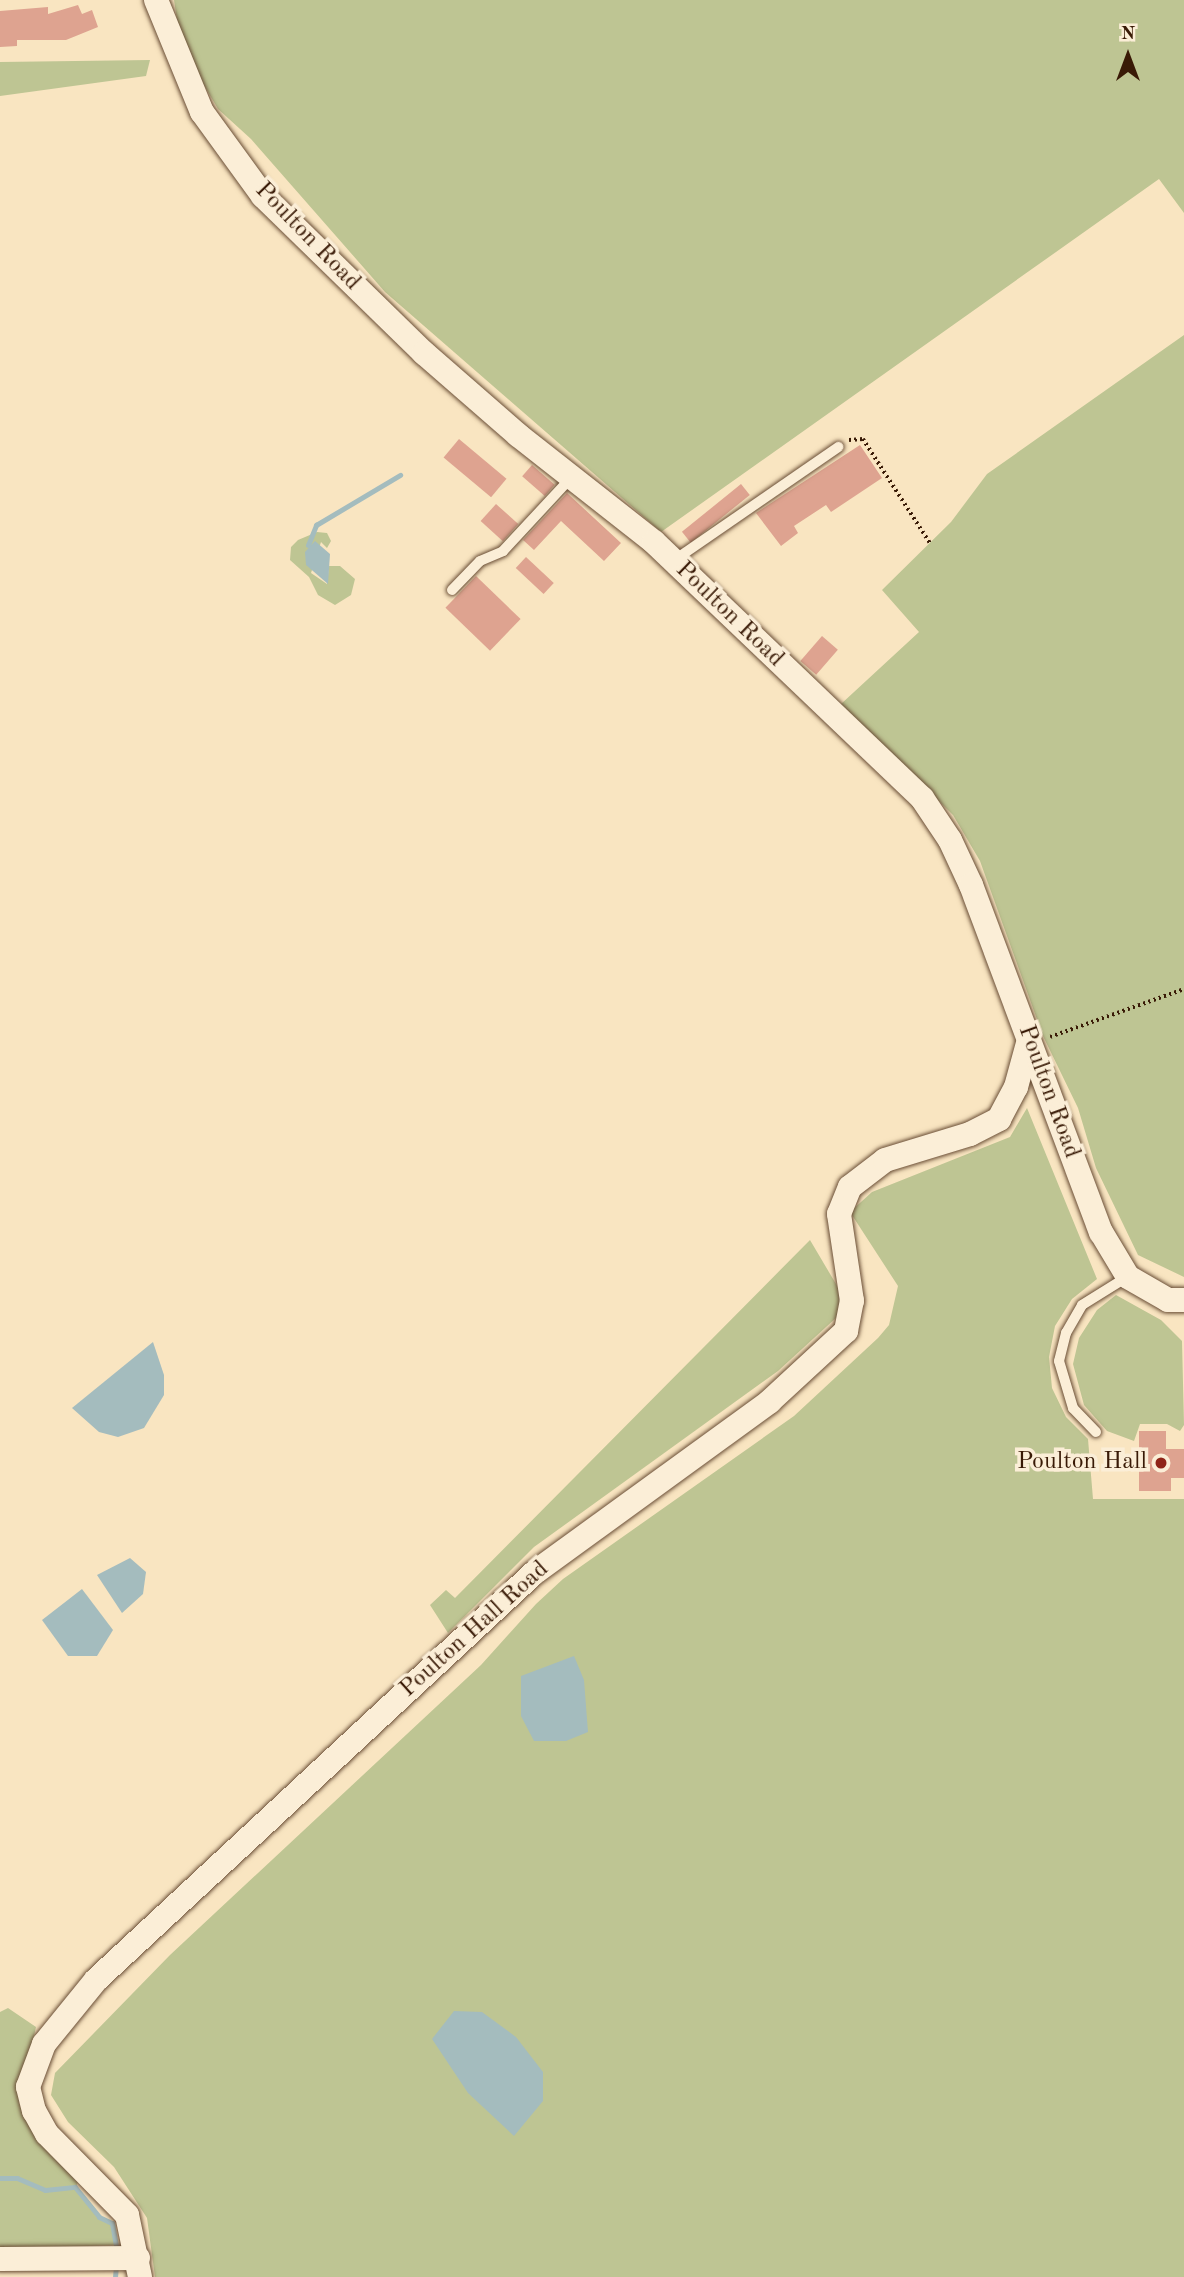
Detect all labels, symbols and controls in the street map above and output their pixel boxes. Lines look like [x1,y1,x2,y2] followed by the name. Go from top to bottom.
[1093,21,1163,91] north arrow
[1121,25,1135,44] text: N
[248,177,366,297] street label: Poulton Road
[669,556,789,674] street label: Poulton Road
[1011,1021,1085,1163] street label: Poulton Road
[1017,1449,1147,1477] place label: Poulton Hall
[1153,1455,1169,1471] marker: Poulton Hall
[395,1556,555,1704] street label: Poulton Hall Road

